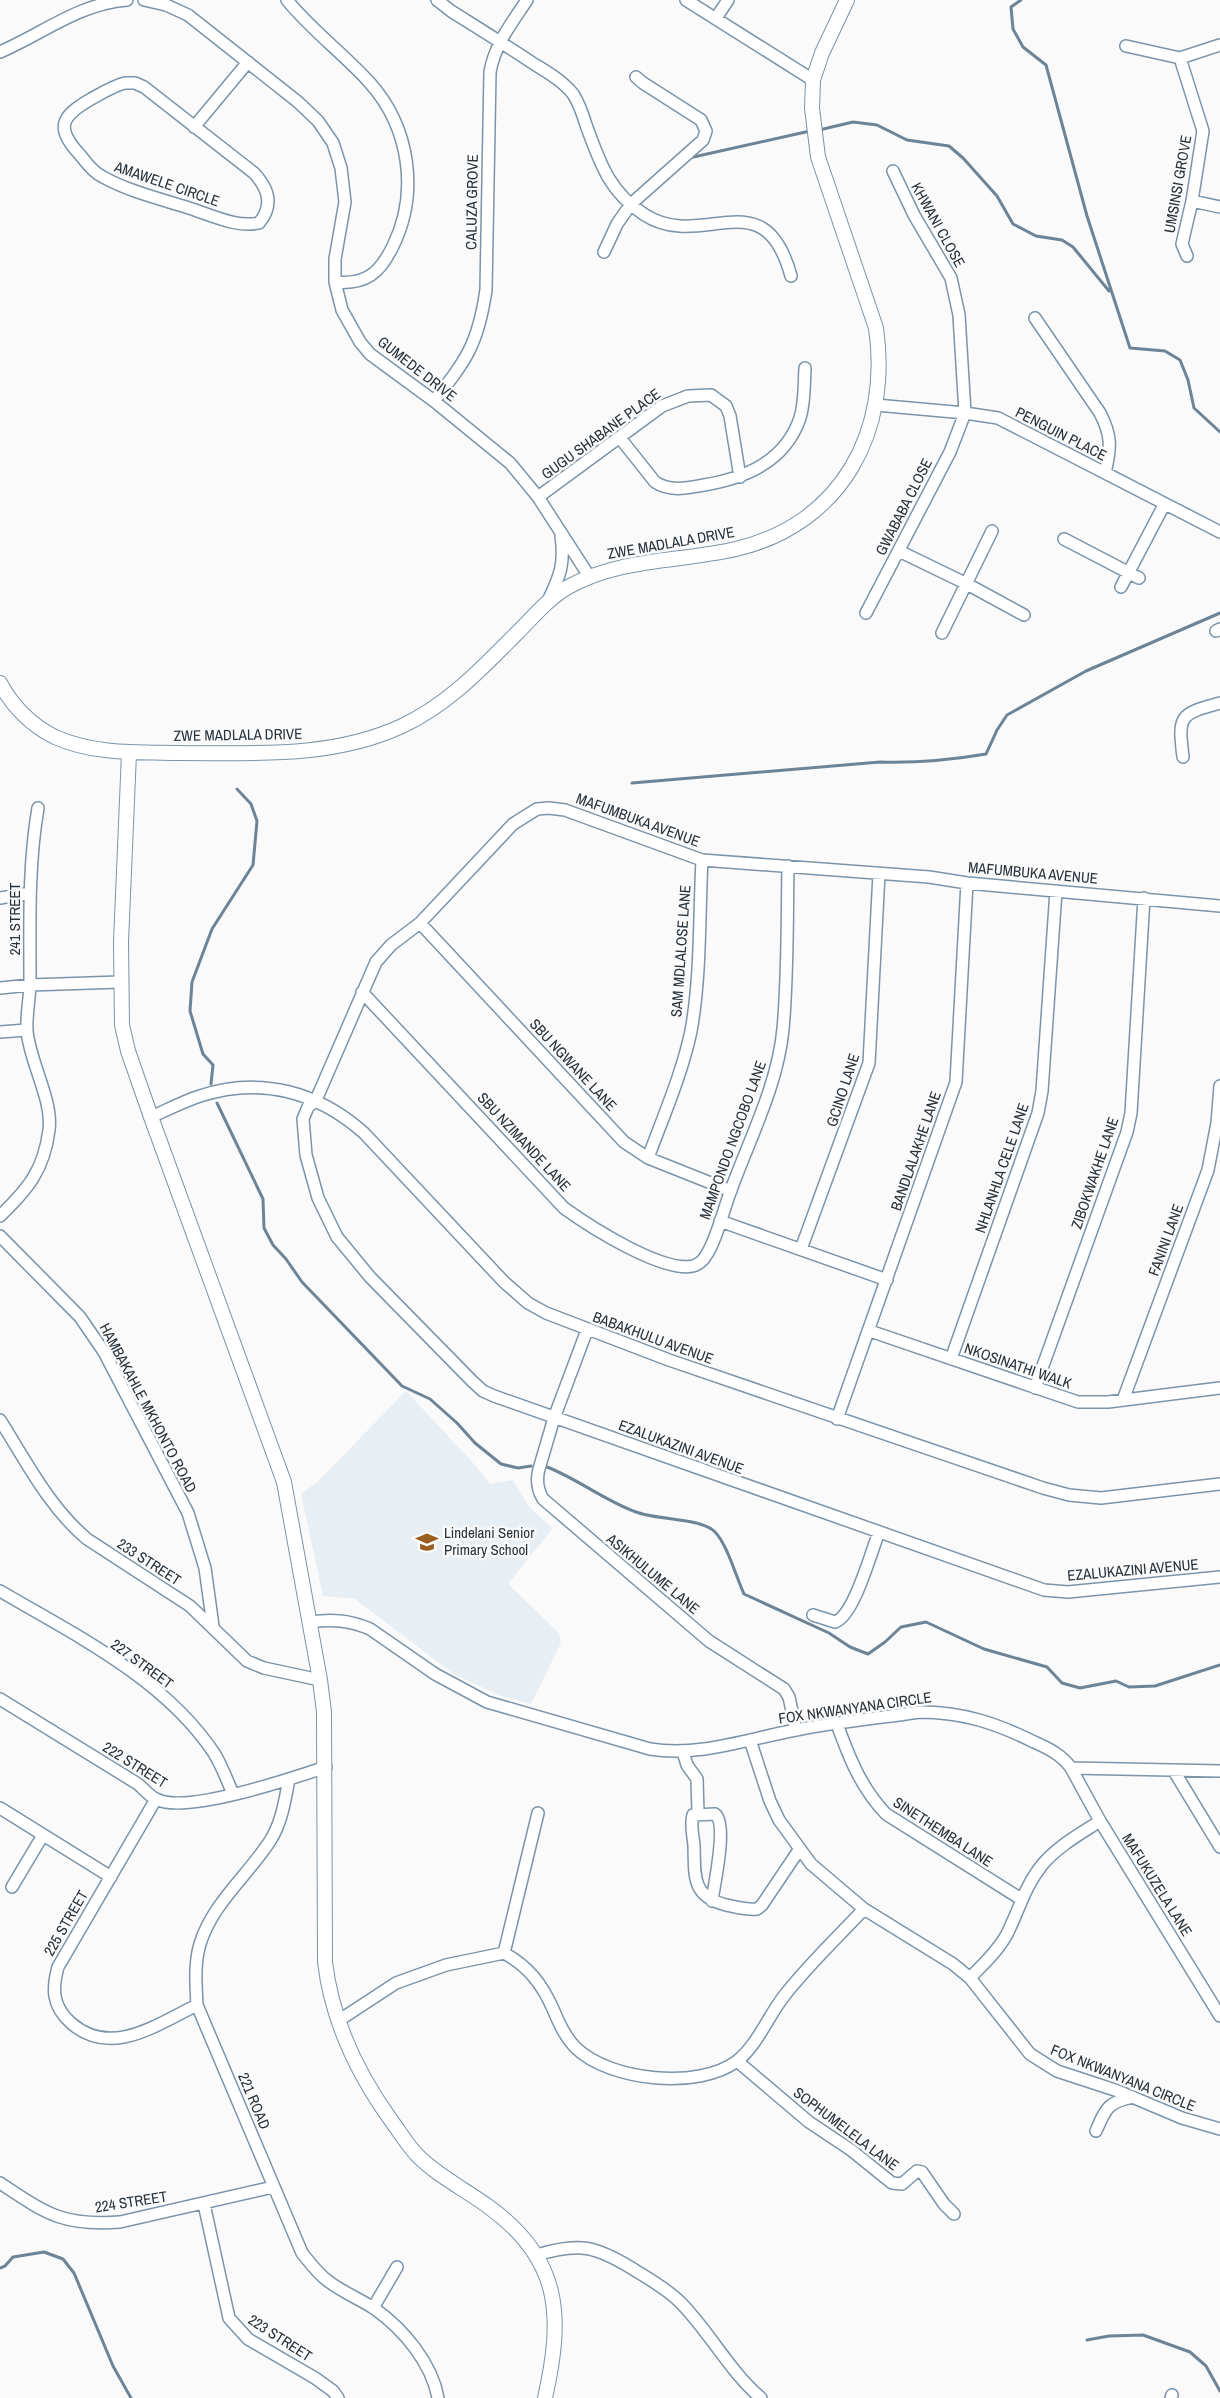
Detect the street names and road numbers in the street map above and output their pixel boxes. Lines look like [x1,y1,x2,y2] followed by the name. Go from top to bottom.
[1159,133,1196,235] street label: UMSINSI GROVE
[460,154,483,250] street label: CALUZA GROVE
[111,155,222,211] street label: AMAWELE CIRCLE
[906,179,970,271] street label: KHWANI CLOSE
[373,331,461,406] street label: GUMEDE DRIVE
[537,383,665,484] street label: GUGU SHABANE PLACE
[1012,402,1110,466] street label: PENGUIN PLACE
[870,455,937,559] street label: GWABABA CLOSE
[606,521,736,564] street label: ZWE MADLALA DRIVE
[174,723,302,746] street label: ZWE MADLALA DRIVE
[573,787,703,852] street label: MAFUMBUKA AVENUE
[967,856,1099,889] street label: MAFUMBUKA AVENUE
[4,882,25,955] street label: 241 STREET
[665,884,696,1018] street label: SAM MDLALOSE LANE
[525,1014,622,1115] street label: SBU NGWANE LANE
[821,1051,864,1129] street label: GCINO LANE
[694,1058,771,1222] street label: MAMPONDO NGCOBO LANE
[473,1088,576,1196] street label: SBU NZIMANDE LANE
[885,1088,946,1213] street label: BANDLALAKHE LANE
[969,1100,1034,1236] street label: NHLANHLA CELE LANE
[1066,1114,1124,1232] street label: ZIBOKWAKHE LANE
[1143,1201,1188,1279] street label: FANINI LANE
[590,1306,716,1369] street label: BABAKHULU AVENUE
[95,1319,202,1496] street label: HAMBAKAHLE MKHONTO ROAD
[962,1337,1075,1394] street label: NKOSINATHI WALK
[616,1414,747,1479] street label: EZALUKAZINI AVENUE
[602,1528,704,1619] street label: ASIKHULUME LANE
[113,1533,186,1590] street label: 233 STREET
[1066,1553,1199,1586] street label: EZALUKAZINI AVENUE
[107,1634,178,1694] street label: 227 STREET
[777,1686,933,1729] street label: FOX NKWANYANA CIRCLE
[99,1736,172,1793] street label: 222 STREET
[889,1792,997,1872] street label: SINETHEMBA LANE
[1117,1829,1197,1940] street label: MAFUKUZELA LANE
[38,1886,93,1959] street label: 225 STREET
[1048,2039,1199,2116] street label: FOX NKWANYANA CIRCLE
[233,2069,276,2132] street label: 221 ROAD
[789,2082,903,2175] street label: SOPHUMELELA LANE
[93,2185,169,2218] street label: 224 STREET
[244,2309,317,2366] street label: 223 STREET

